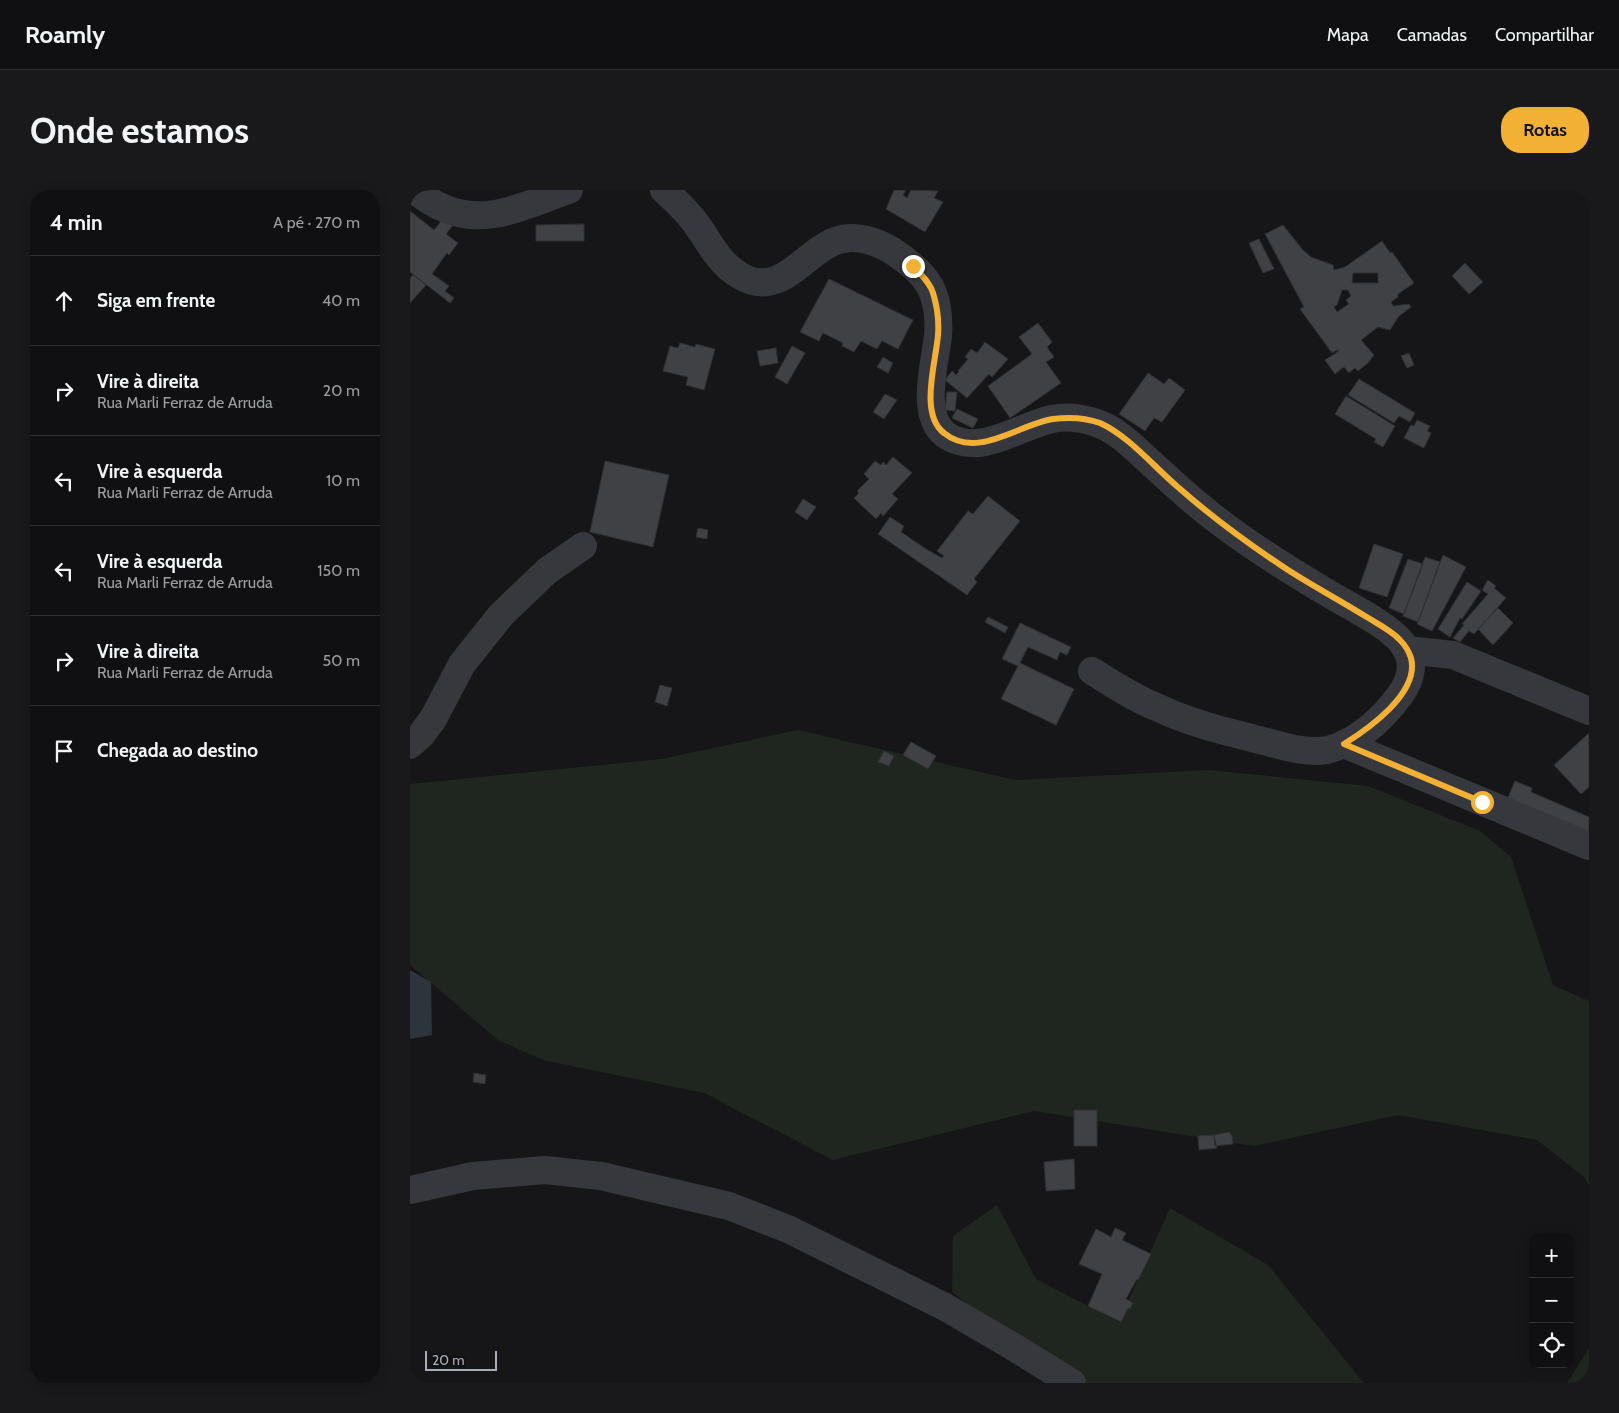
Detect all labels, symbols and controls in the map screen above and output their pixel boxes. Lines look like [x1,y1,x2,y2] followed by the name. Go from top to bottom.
[25,20,105,49] text: Roamly
[1327,24,1369,46] text: Mapa
[1397,24,1467,46] text: Camadas
[1495,24,1594,46] text: Compartilhar
[1501,107,1589,153] button: Rotas
[30,109,249,152] text: Onde estamos
[50,210,103,235] text: 4 min
[273,213,360,232] text: A pé · 270 m
[902,255,925,278] route end
[50,287,78,315] icon: ahead
[97,289,215,312] text: Siga em frente
[322,291,360,310] text: 40 m
[97,370,199,393] text: Vire à direita
[50,377,78,405] icon: right
[323,381,360,400] text: 20 m
[97,393,273,412] text: Rua Marli Ferraz de Arruda
[97,460,223,483] text: Vire à esquerda
[50,467,78,495] icon: left
[326,471,360,490] text: 10 m
[97,483,273,502] text: Rua Marli Ferraz de Arruda
[97,550,223,573] text: Vire à esquerda
[50,557,78,585] icon: left
[317,561,360,580] text: 150 m
[97,573,273,592] text: Rua Marli Ferraz de Arruda
[97,640,199,663] text: Vire à direita
[50,647,78,675] icon: right
[323,651,360,670] text: 50 m
[97,663,273,682] text: Rua Marli Ferraz de Arruda
[50,737,78,765] icon: arrive
[97,739,258,762] text: Chegada ao destino
[1471,791,1494,814] route start
[1529,1233,1574,1368] map controls
[1529,1233,1574,1278] button: +
[1529,1278,1574,1323] button: −
[1529,1323,1574,1368] button: locate
[425,1348,498,1371] scale bar
[432,1351,465,1369] text: 20 m

